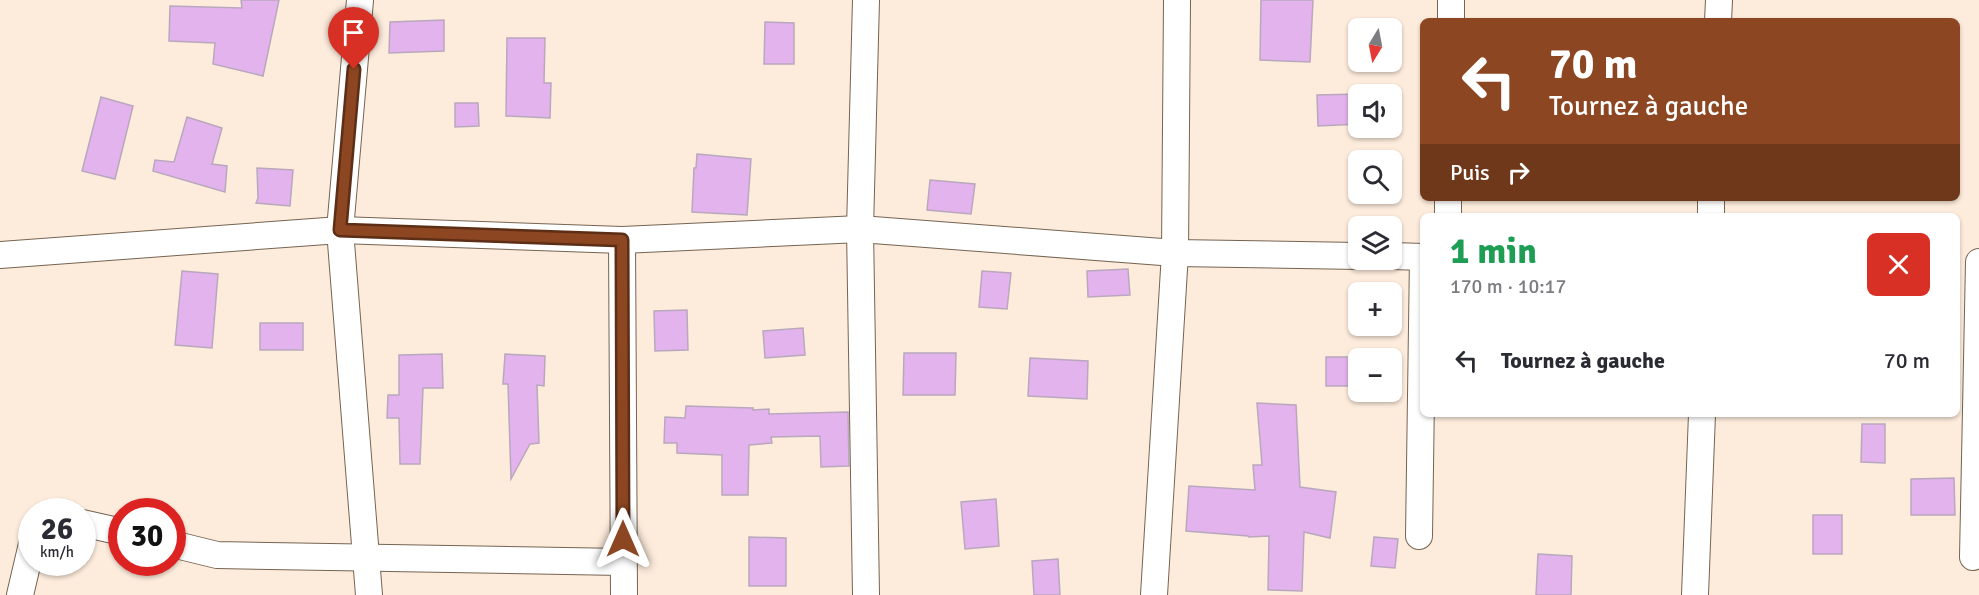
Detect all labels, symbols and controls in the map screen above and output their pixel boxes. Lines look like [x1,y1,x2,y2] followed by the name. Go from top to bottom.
[328,7,379,69] pin
[337,16,370,49] icon: arrive
[1348,18,1402,72] north arrow
[1348,18,1402,402] map controls
[1549,39,1638,90] text: 70 m
[1450,42,1528,120] icon: left
[1348,84,1402,138] button: sound
[1549,90,1748,123] text: Tournez à gauche
[1348,150,1402,204] button: search
[1502,156,1535,189] icon: right
[1450,159,1490,186] text: Puis
[1348,216,1402,270] button: layers
[1450,229,1537,274] text: 1 min
[1867,233,1930,296] button: close
[1450,274,1566,299] text: 170 m · 10:17
[1348,282,1402,336] button: +
[1450,344,1483,377] icon: left
[1501,347,1665,374] text: Tournez à gauche
[1884,347,1930,374] text: 70 m
[1348,348,1402,402] button: −
[108,498,186,576] speed limit sign: 30
[591,507,655,571] position arrow
[41,511,73,548] text: 26
[40,543,74,561] text: km/h

